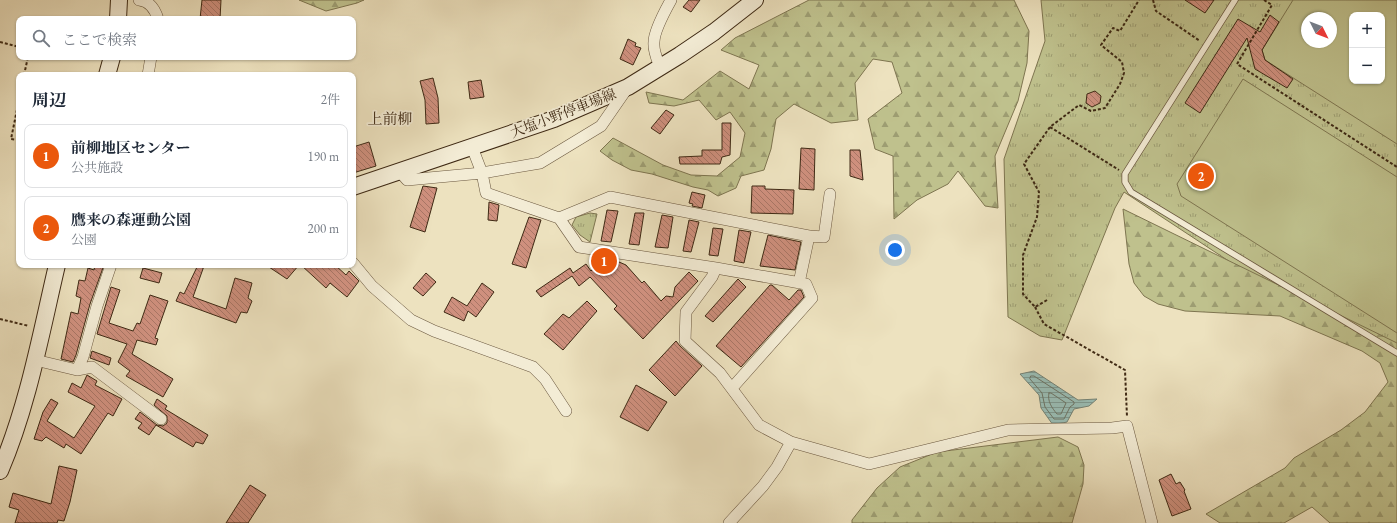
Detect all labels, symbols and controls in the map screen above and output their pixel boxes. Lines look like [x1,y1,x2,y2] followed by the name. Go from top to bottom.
[1301,12,1337,48] north arrow
[1349,12,1385,84] map controls
[1349,12,1385,48] button: +
[16,16,356,60] search box
[30,27,52,49] icon: search
[62,30,137,49] text: ここで検索
[1349,48,1385,84] button: −
[507,85,619,141] street label: 大塩小野停車場線
[32,89,66,111] text: 周辺
[321,91,340,108] text: 2件
[367,109,413,128] district label: 上前柳
[71,138,190,157] text: 前柳地区センター
[43,148,49,165] text: 1
[308,148,339,165] text: 190 m
[71,159,123,176] text: 公共施設
[1188,161,1214,191] pin: 2
[71,210,191,229] text: 鷹来の森運動公園
[43,220,49,237] text: 2
[308,220,339,237] text: 200 m
[71,231,97,248] text: 公園
[885,240,905,260] your location
[591,246,617,276] pin: 1

